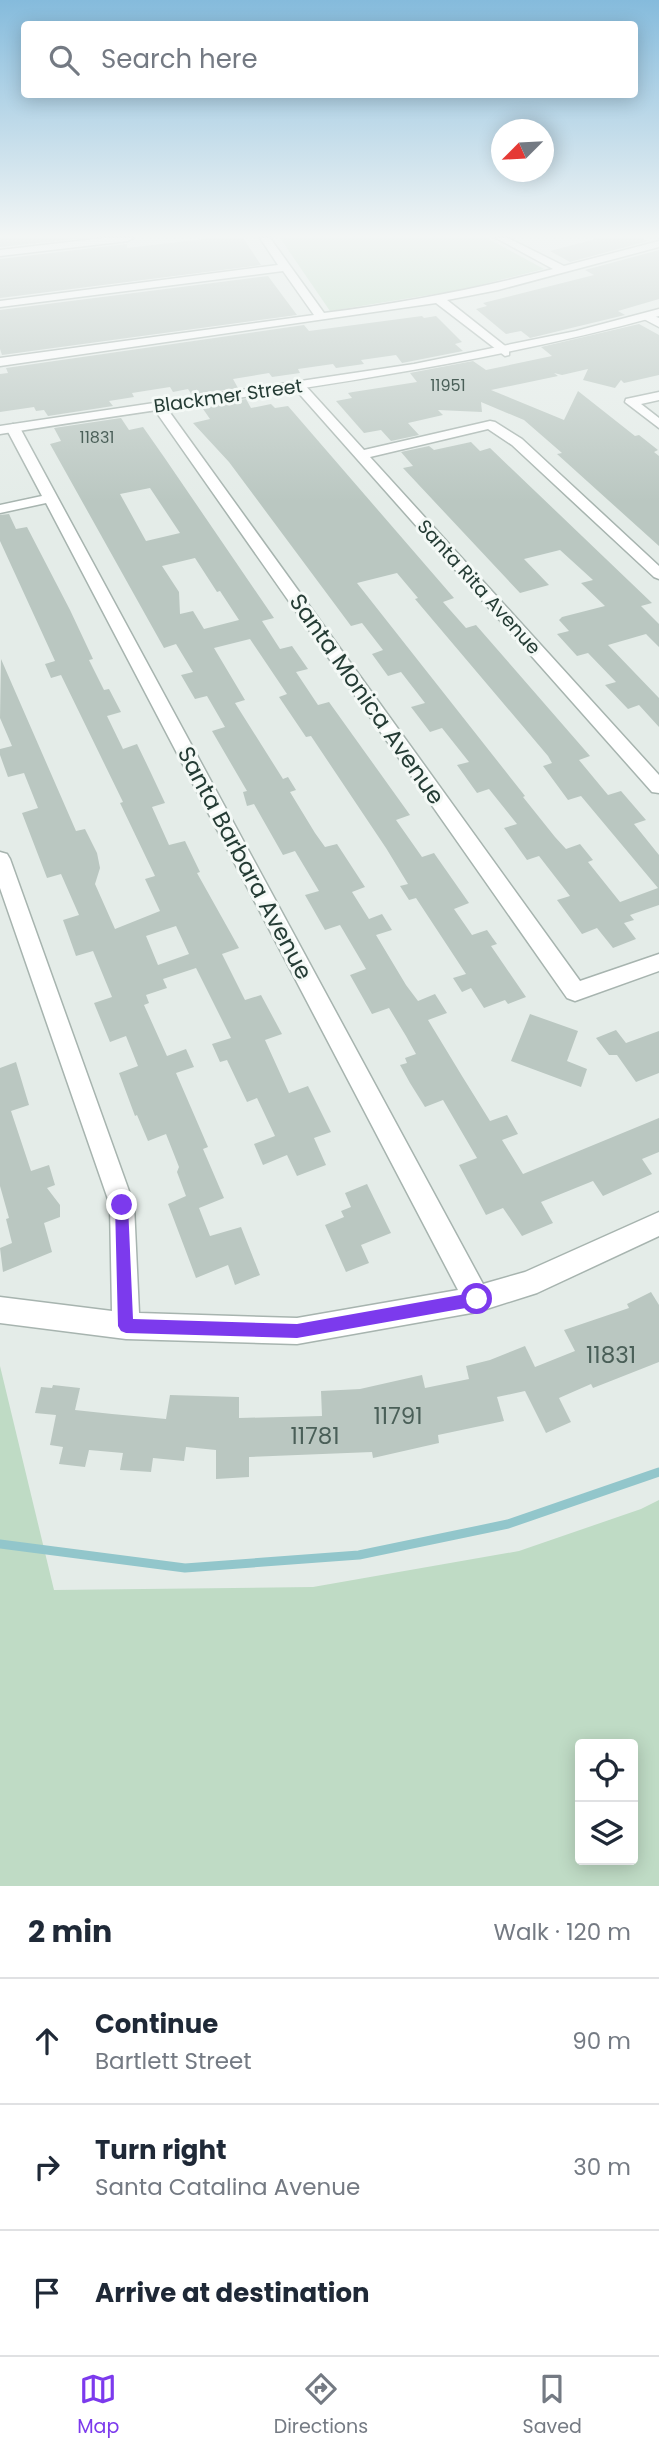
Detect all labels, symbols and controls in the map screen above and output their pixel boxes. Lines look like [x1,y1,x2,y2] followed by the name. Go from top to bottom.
[21,21,638,98] search box
[45,41,83,79] icon: search
[101,41,258,77] text: Search here
[491,119,554,182] north arrow
[152,372,304,420] street label: Blackmer Street
[430,374,466,397] house number: 11951
[80,426,114,449] house number: 11831
[411,514,547,660] street label: Santa Rita Avenue
[282,587,452,811] street label: Santa Monica Avenue
[170,741,320,985] street label: Santa Barbara Avenue
[106,1189,137,1220] route end
[461,1283,492,1314] route start
[586,1339,636,1371] house number: 11831
[373,1400,423,1432] house number: 11791
[290,1420,340,1452] house number: 11781
[575,1739,638,1865] map controls
[575,1739,638,1802] button: locate
[575,1802,638,1865] button: layers
[28,1910,112,1953] text: 2 min
[493,1916,631,1948] text: Walk · 120 m
[95,2006,218,2042] text: Continue
[28,2022,66,2060] icon: ahead
[572,2025,631,2057] text: 90 m
[95,2045,252,2077] text: Bartlett Street
[95,2132,227,2168] text: Turn right
[28,2148,66,2186] icon: right
[573,2151,631,2183] text: 30 m
[95,2171,360,2203] text: Santa Catalina Avenue
[28,2274,66,2312] icon: arrive
[95,2275,370,2311] text: Arrive at destination
[77,2370,119,2441] tab: Map
[274,2370,368,2441] tab: Directions
[523,2370,582,2441] tab: Saved

